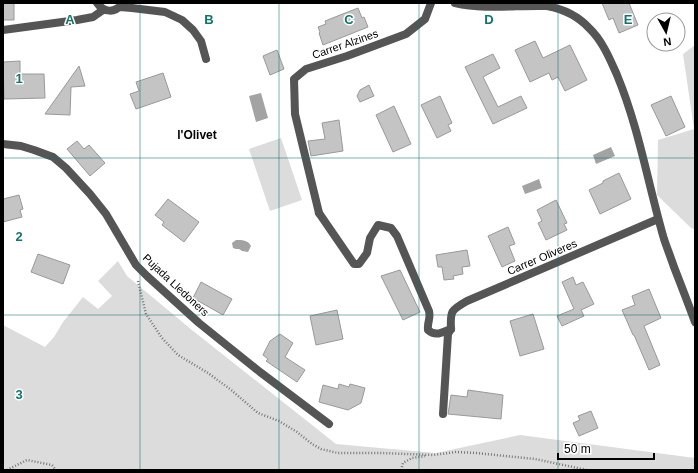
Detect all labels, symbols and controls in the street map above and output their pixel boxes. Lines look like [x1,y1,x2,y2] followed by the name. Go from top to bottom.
[65,12,75,27] text: A
[204,12,214,27] text: B
[344,12,354,27] text: C
[484,12,494,27] text: D
[624,12,633,27] text: E
[646,12,686,52] north arrow
[310,27,380,61] street label: Carrer Alzines
[663,35,672,48] text: N
[15,71,23,86] text: 1
[177,128,217,142] district label: l'Olivet
[15,229,23,244] text: 2
[505,237,579,277] street label: Carrer Oliveres
[141,251,212,319] street label: Pujada Lledoners
[15,387,23,402] text: 3
[558,435,654,461] scale bar
[564,442,591,456] text: 50 m

